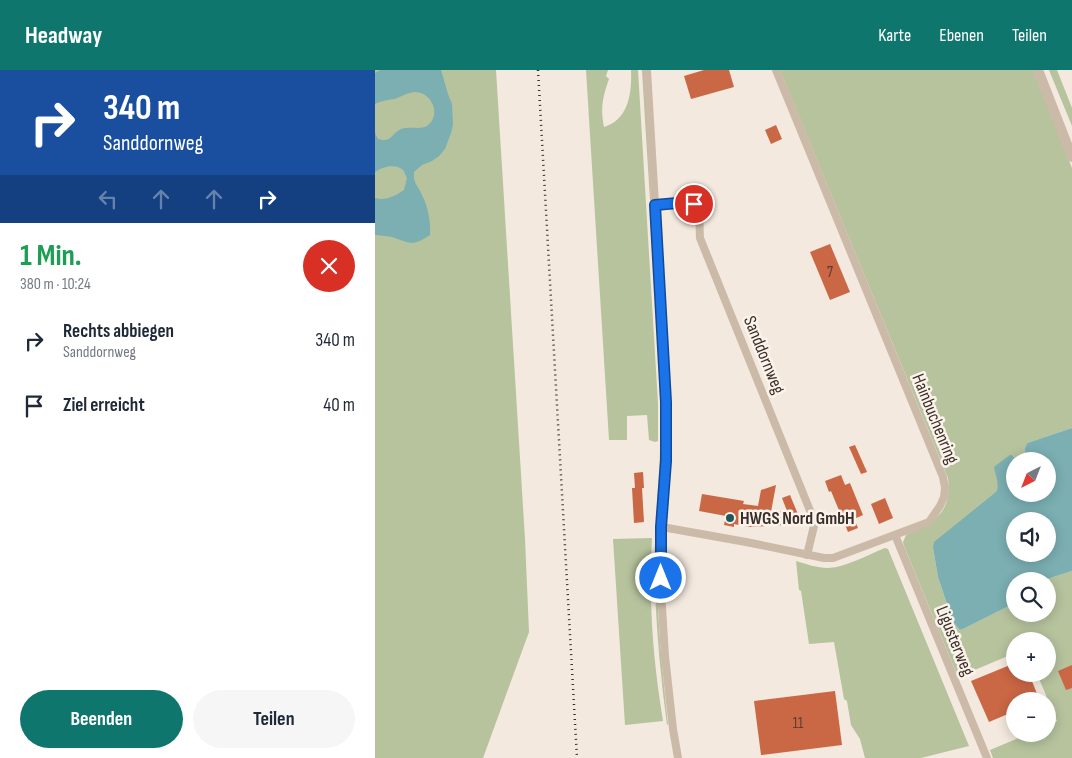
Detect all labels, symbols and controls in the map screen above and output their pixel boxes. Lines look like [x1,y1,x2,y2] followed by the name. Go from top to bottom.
[25,21,102,50] text: Headway
[878,25,911,46] text: Karte
[939,25,984,46] text: Ebenen
[1012,25,1047,46] text: Teilen
[103,87,180,130] text: 340 m
[20,90,85,155] icon: right
[103,130,203,157] text: Sanddornweg
[673,183,715,225] pin
[94,185,122,213] icon: left
[147,185,175,213] icon: ahead
[200,185,228,213] icon: ahead
[253,185,281,213] icon: right
[680,190,708,218] icon: arrive
[20,238,82,274] text: 1 Min.
[303,240,355,292] button: close
[827,263,833,282] house number: 7
[20,275,91,294] text: 380 m · 10:24
[739,313,789,397] street label: Sanddornweg
[63,320,174,343] text: Rechts abbiegen
[20,327,48,355] icon: right
[315,329,355,352] text: 340 m
[63,343,136,362] text: Sanddornweg
[907,371,963,467] street label: Hainbuchenring
[20,392,48,420] icon: arrive
[63,394,145,417] text: Ziel erreicht
[323,394,355,417] text: 40 m
[1006,452,1056,502] north arrow
[1006,452,1056,742] map controls
[740,508,855,529] place label: HWGS Nord GmbH
[724,512,736,524] marker: HWGS Nord GmbH
[1006,512,1056,562] button: sound
[634,551,686,603] position arrow
[1006,572,1056,622] button: search
[931,603,979,679] street label: Ligusterweg
[1006,632,1056,682] button: +
[20,690,183,748] button: Beenden
[193,690,355,748] button: Teilen
[1006,692,1056,742] button: −
[793,714,804,733] house number: 11

